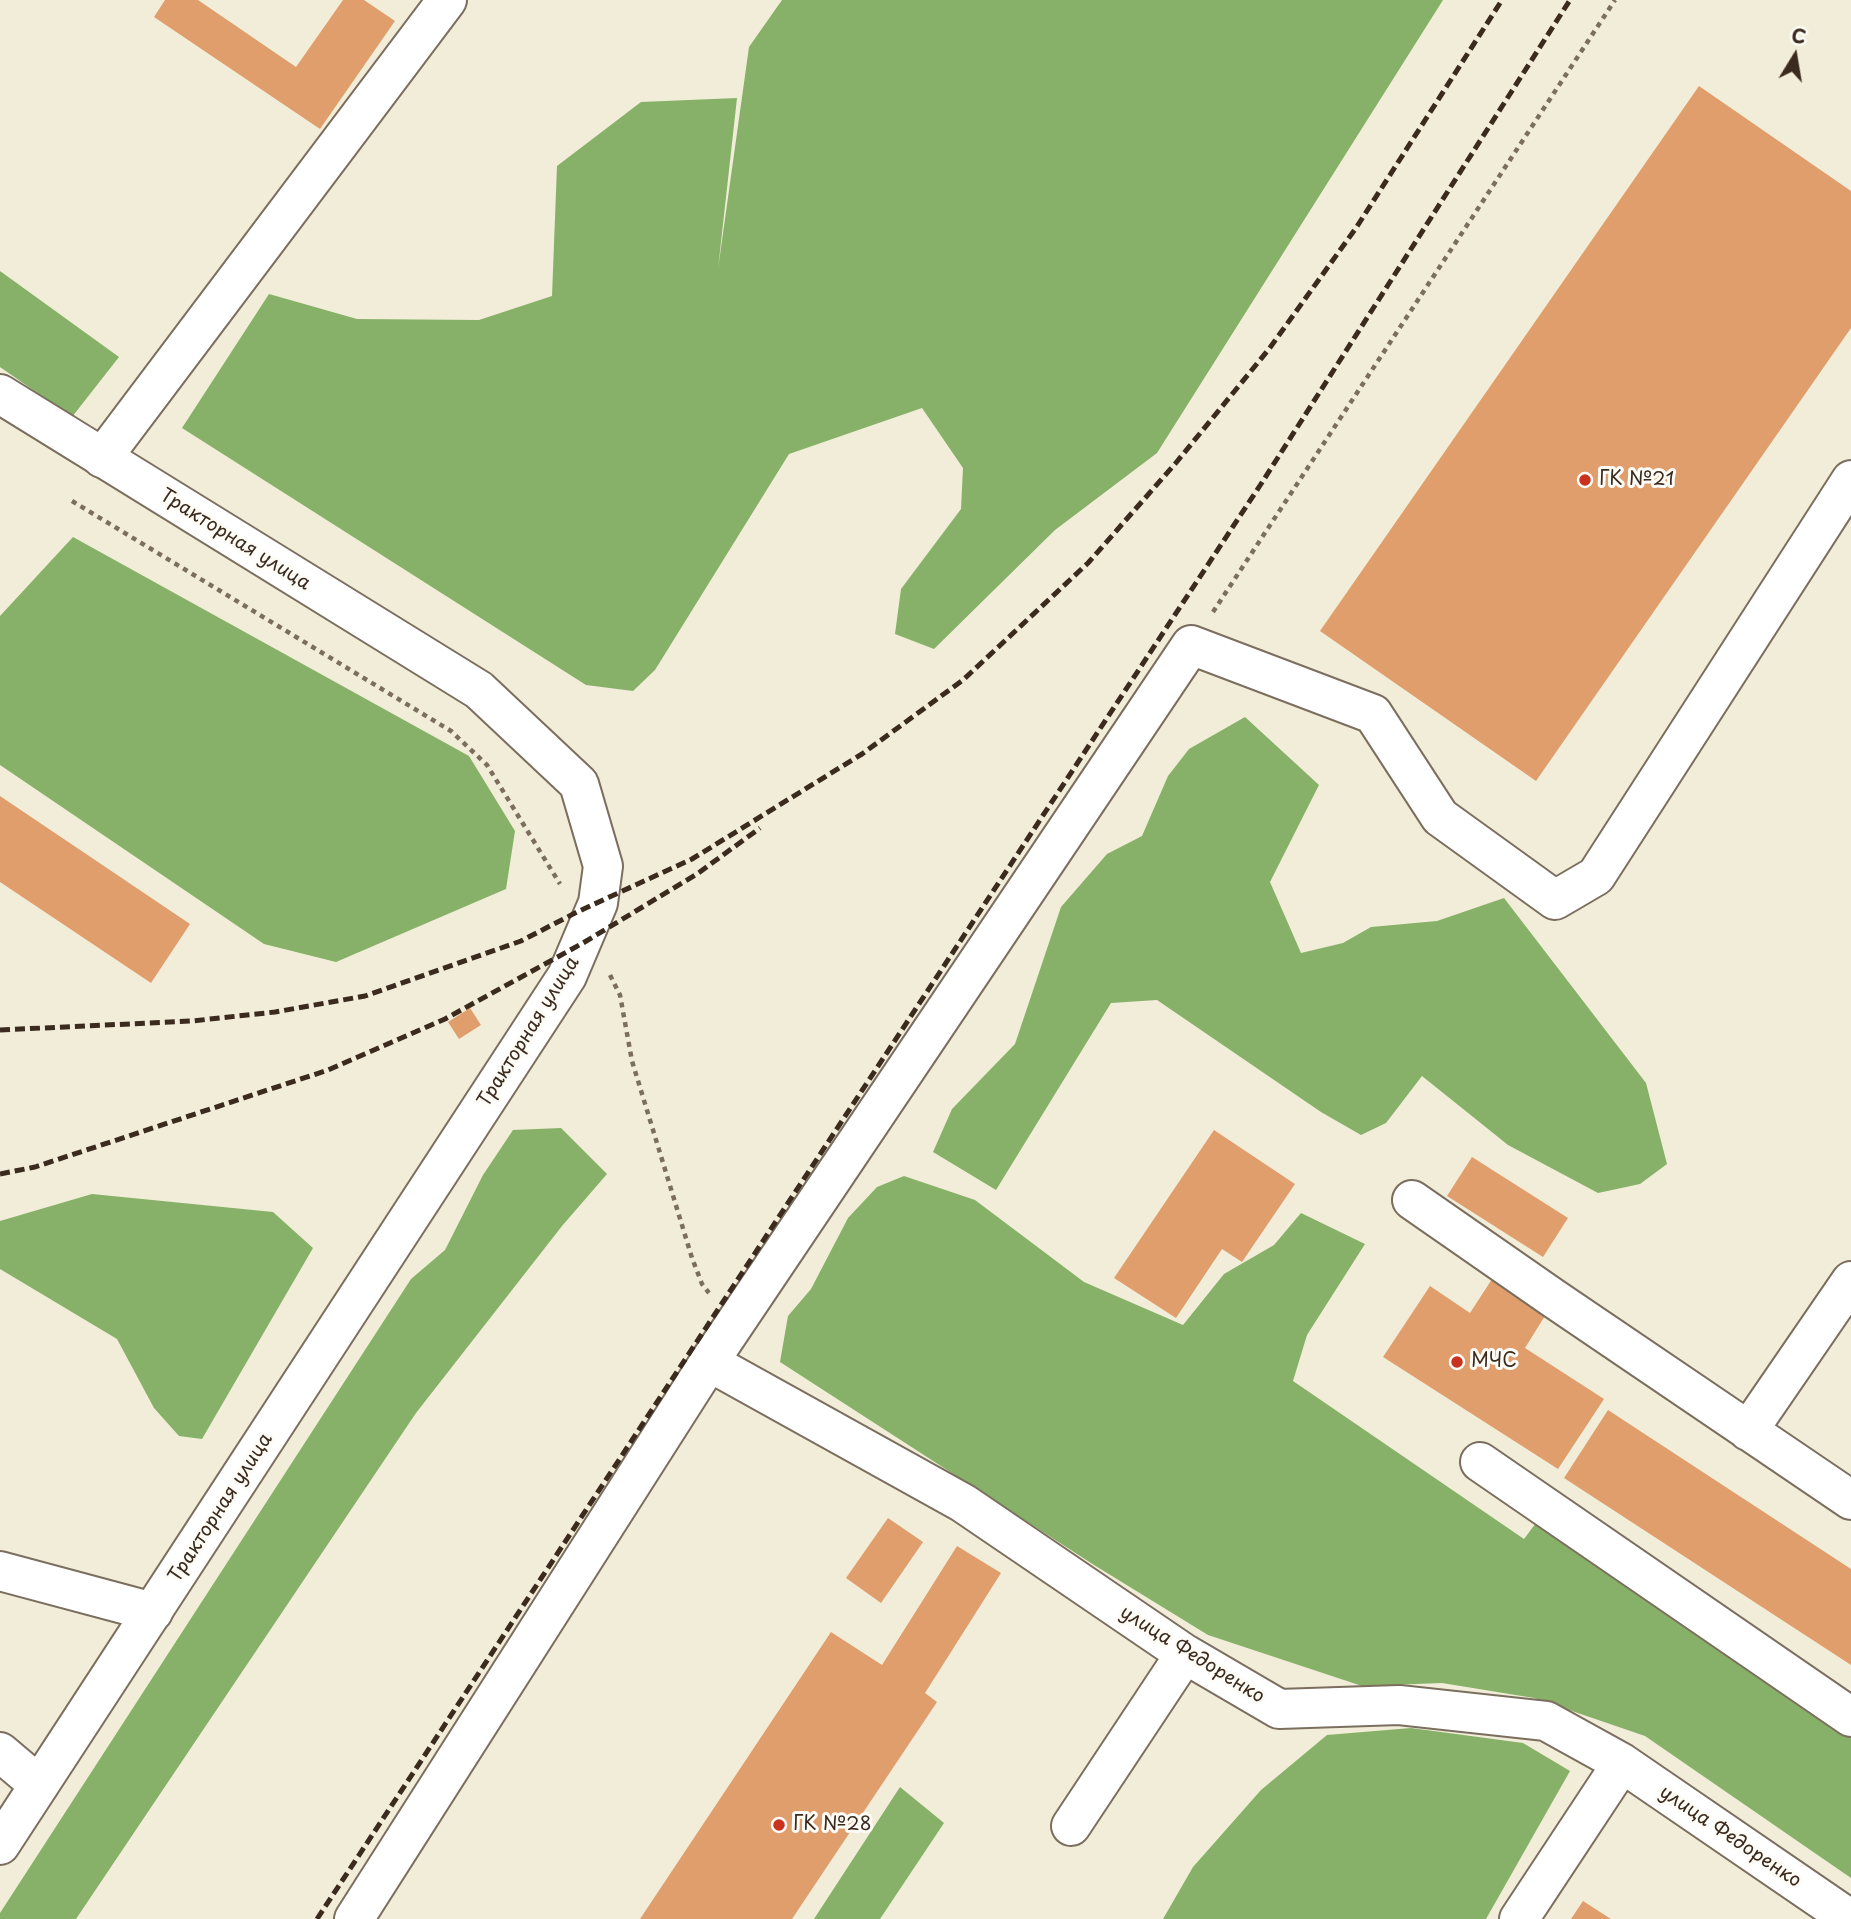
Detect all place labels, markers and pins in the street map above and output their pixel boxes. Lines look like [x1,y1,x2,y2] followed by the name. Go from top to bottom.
[1599,469,1674,491] place label: ГК №21
[1577,472,1593,488] marker: ГК №21
[1471,1351,1517,1373] place label: МЧС
[1449,1354,1465,1370] marker: МЧС
[793,1814,872,1836] place label: ГК №28
[771,1817,787,1833] marker: ГК №28

